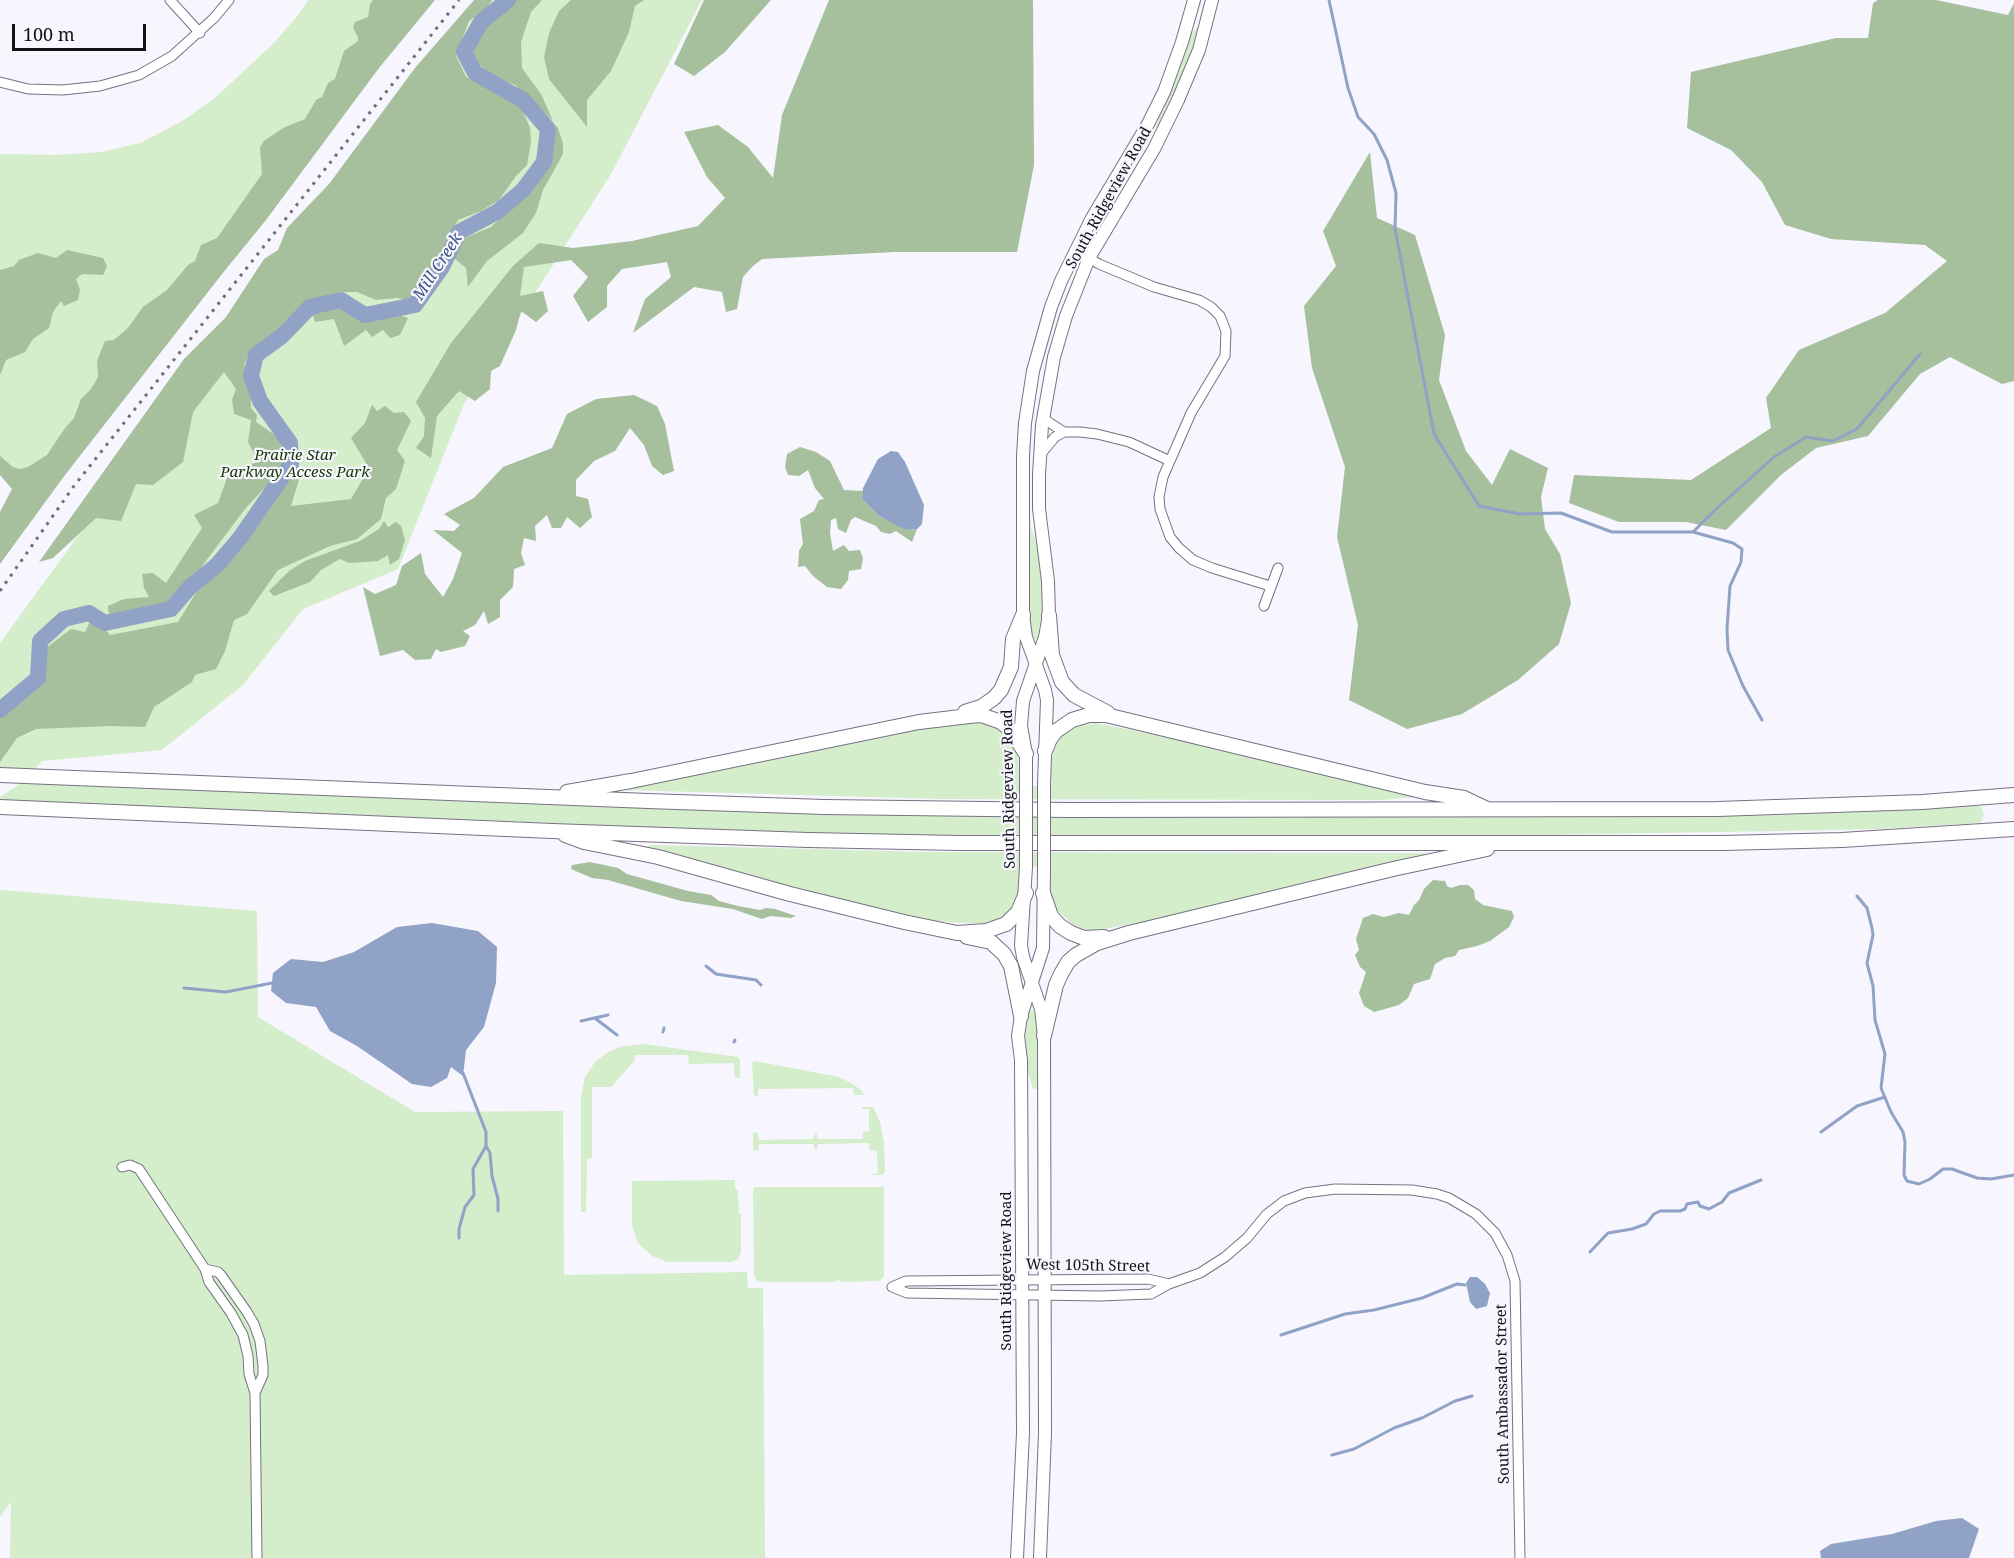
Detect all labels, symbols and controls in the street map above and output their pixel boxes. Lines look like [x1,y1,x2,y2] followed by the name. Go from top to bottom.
[15,12,148,50] scale bar
[23,22,75,46] text: 100 m
[1062,124,1156,272] street label: South Ridgeview Road
[409,230,467,304] water label: Mill Creek
[220,447,370,482] park label: Prairie Star Parkway Access Park
[999,709,1019,869] street label: South Ridgeview Road
[998,1191,1016,1351] street label: South Ridgeview Road
[1026,1256,1150,1276] street label: West 105th Street
[1492,1304,1514,1484] street label: South Ambassador Street

